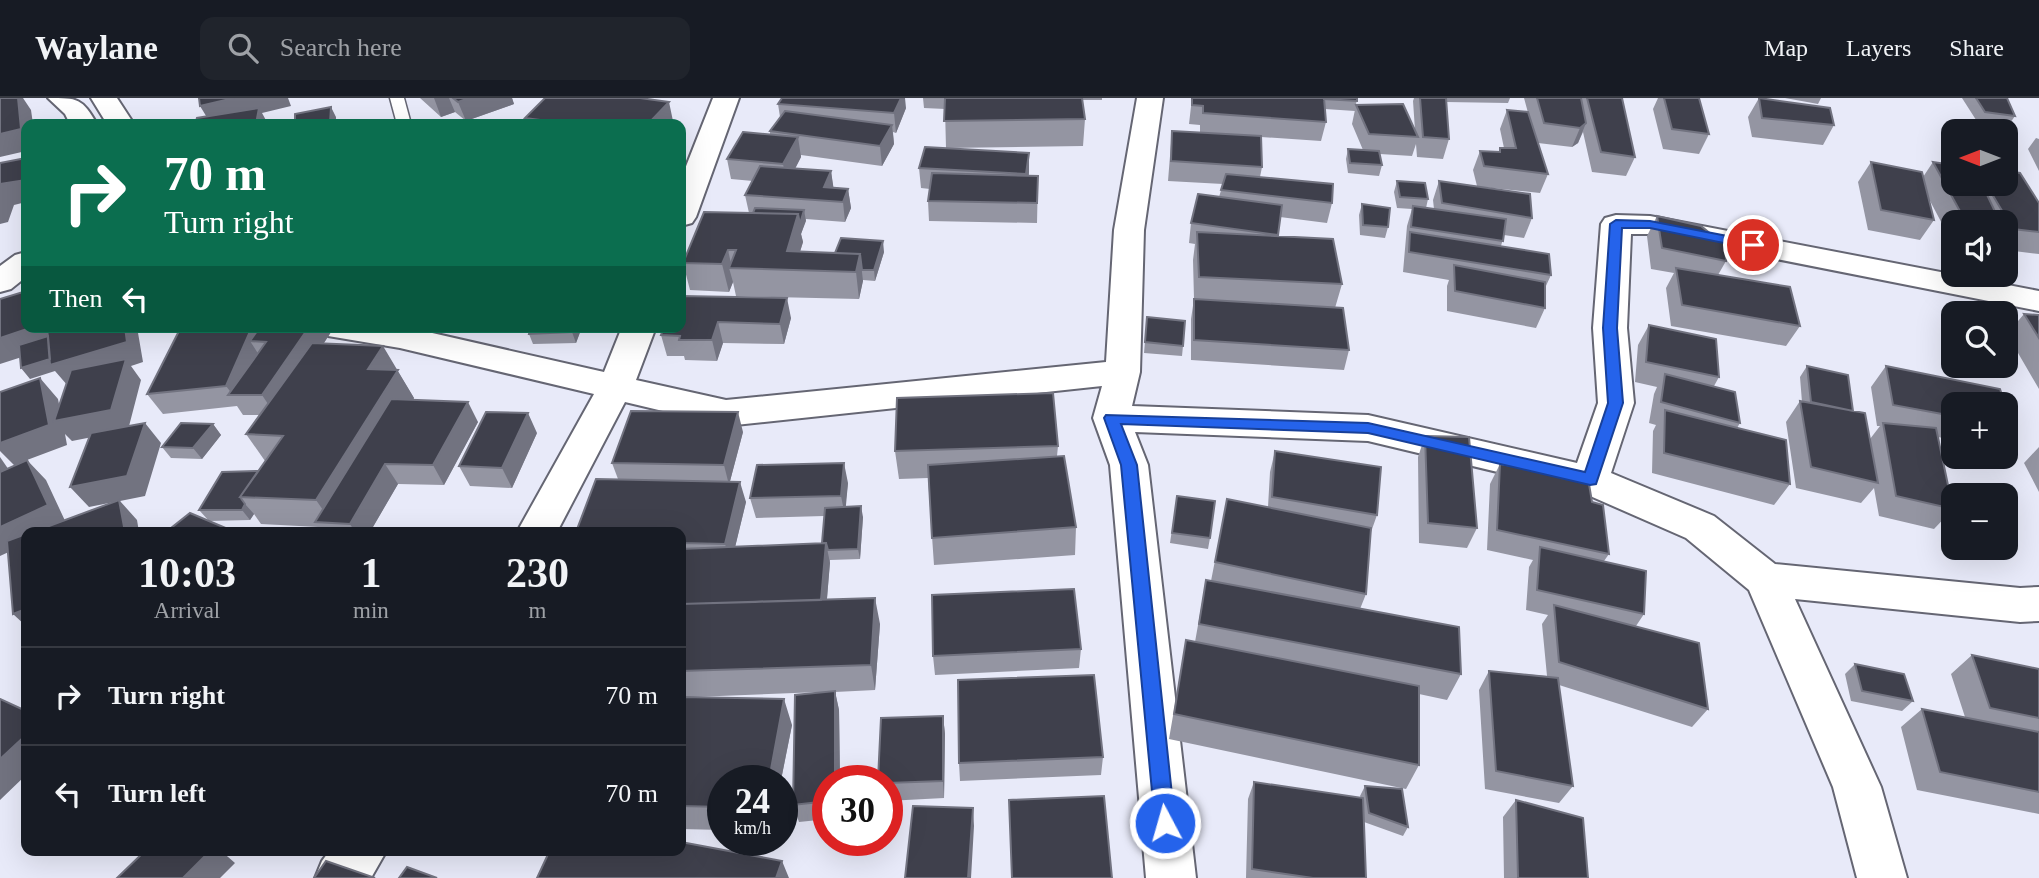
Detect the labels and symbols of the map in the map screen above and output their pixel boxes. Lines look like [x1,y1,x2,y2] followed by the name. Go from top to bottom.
[1941,119,2018,196] north arrow
[1723,215,1783,275] pin
[812,765,903,856] speed limit sign: 30
[1128,786,1202,860] position arrow

